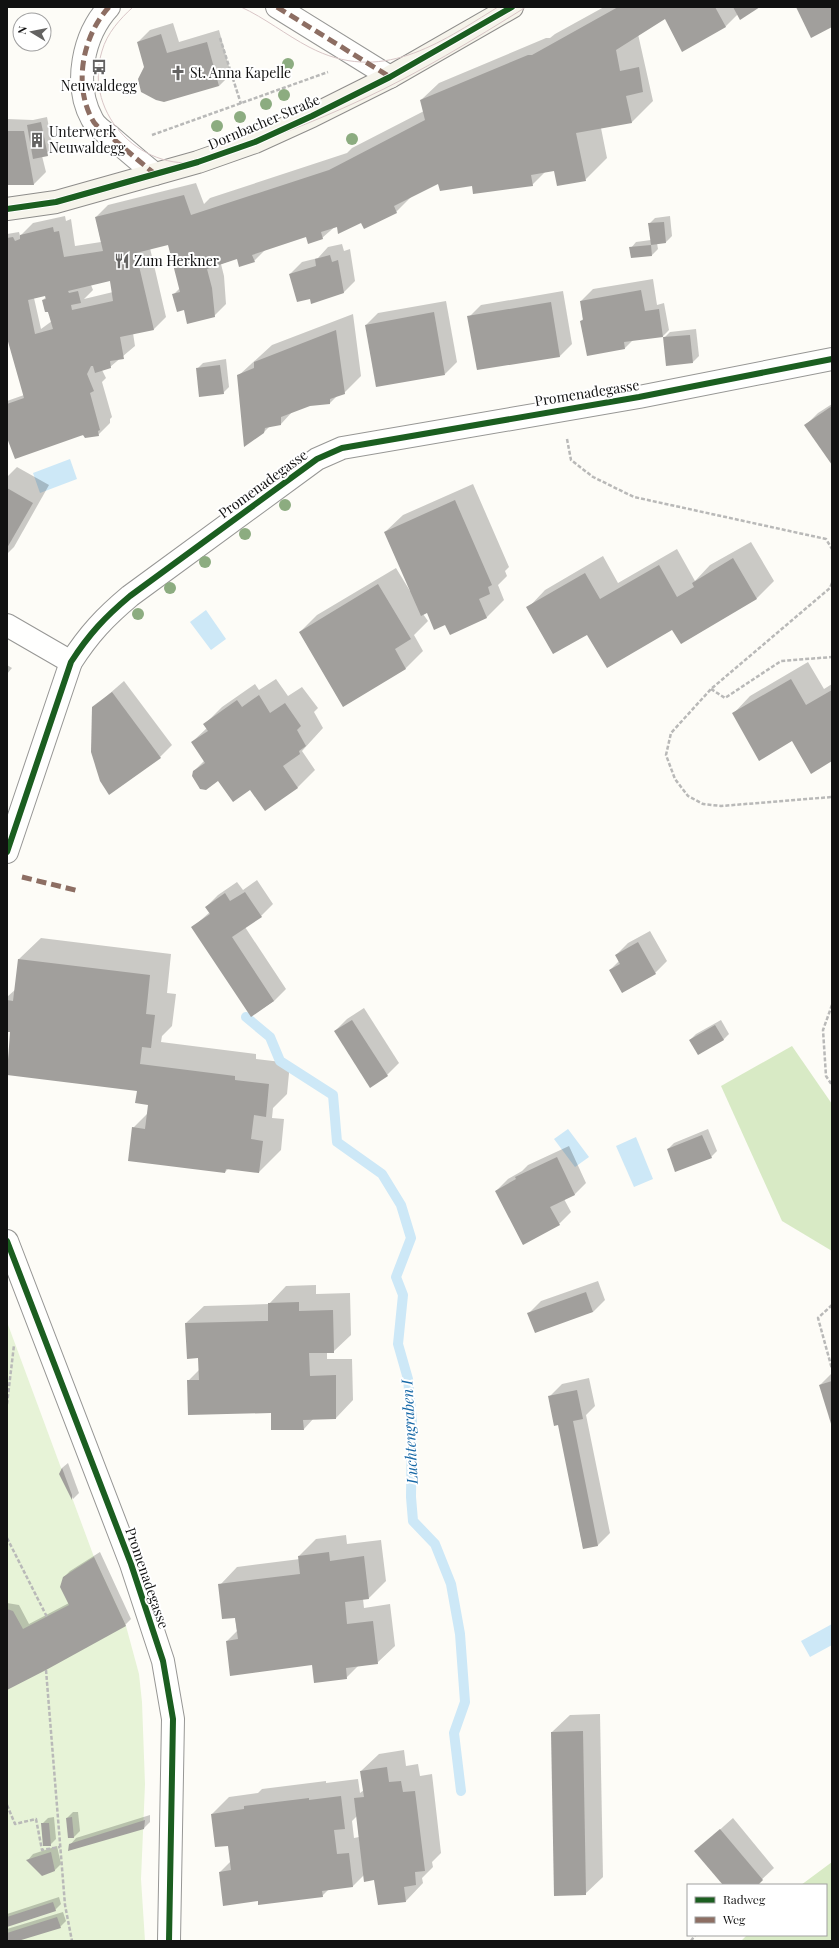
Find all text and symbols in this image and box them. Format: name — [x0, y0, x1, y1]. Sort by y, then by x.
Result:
north arrow — [12, 12, 52, 52]
text: N — [14, 25, 30, 35]
bus stop icon: Neuwaldegg — [90, 58, 108, 76]
place label: St. Anna Kapelle — [190, 63, 291, 82]
church icon: St. Anna Kapelle — [169, 64, 187, 82]
place label: Neuwaldegg — [61, 76, 138, 95]
street label: Dornbacher Straße — [205, 89, 323, 154]
place label: Unterwerk Neuwaldegg — [49, 122, 126, 157]
building icon: Unterwerk Neuwaldegg — [28, 131, 46, 149]
place label: Zum Herkner — [134, 251, 220, 270]
restaurant icon: Zum Herkner — [113, 252, 131, 270]
street label: Promenadegasse — [533, 375, 641, 410]
street label: Promenadegasse — [214, 445, 311, 522]
water label: Luchtengraben I — [396, 1378, 422, 1486]
street label: Promenadegasse — [121, 1525, 174, 1631]
legend — [687, 1884, 827, 1936]
text: Radweg — [723, 1891, 766, 1907]
text: Weg — [722, 1911, 746, 1927]

